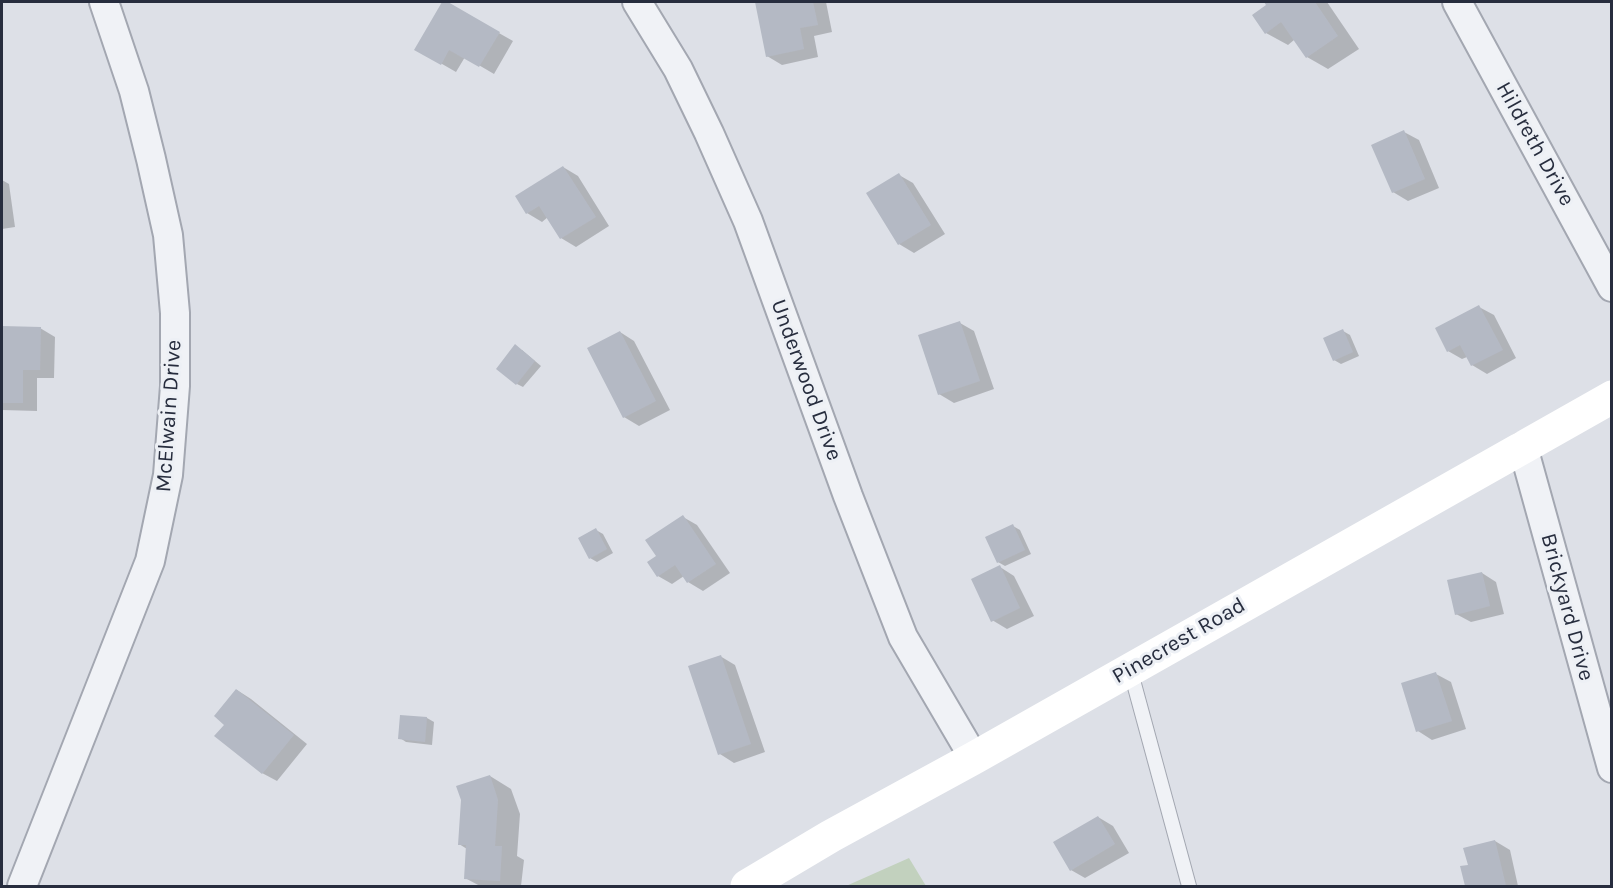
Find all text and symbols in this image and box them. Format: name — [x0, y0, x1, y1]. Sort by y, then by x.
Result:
street label: Hildreth Drive — [1490, 77, 1580, 211]
street label: Underwood Drive — [765, 296, 847, 464]
street label: McElwain Drive — [150, 339, 188, 493]
street label: Brickyard Drive — [1535, 530, 1599, 684]
street label: Pinecrest Road — [1108, 592, 1250, 690]

